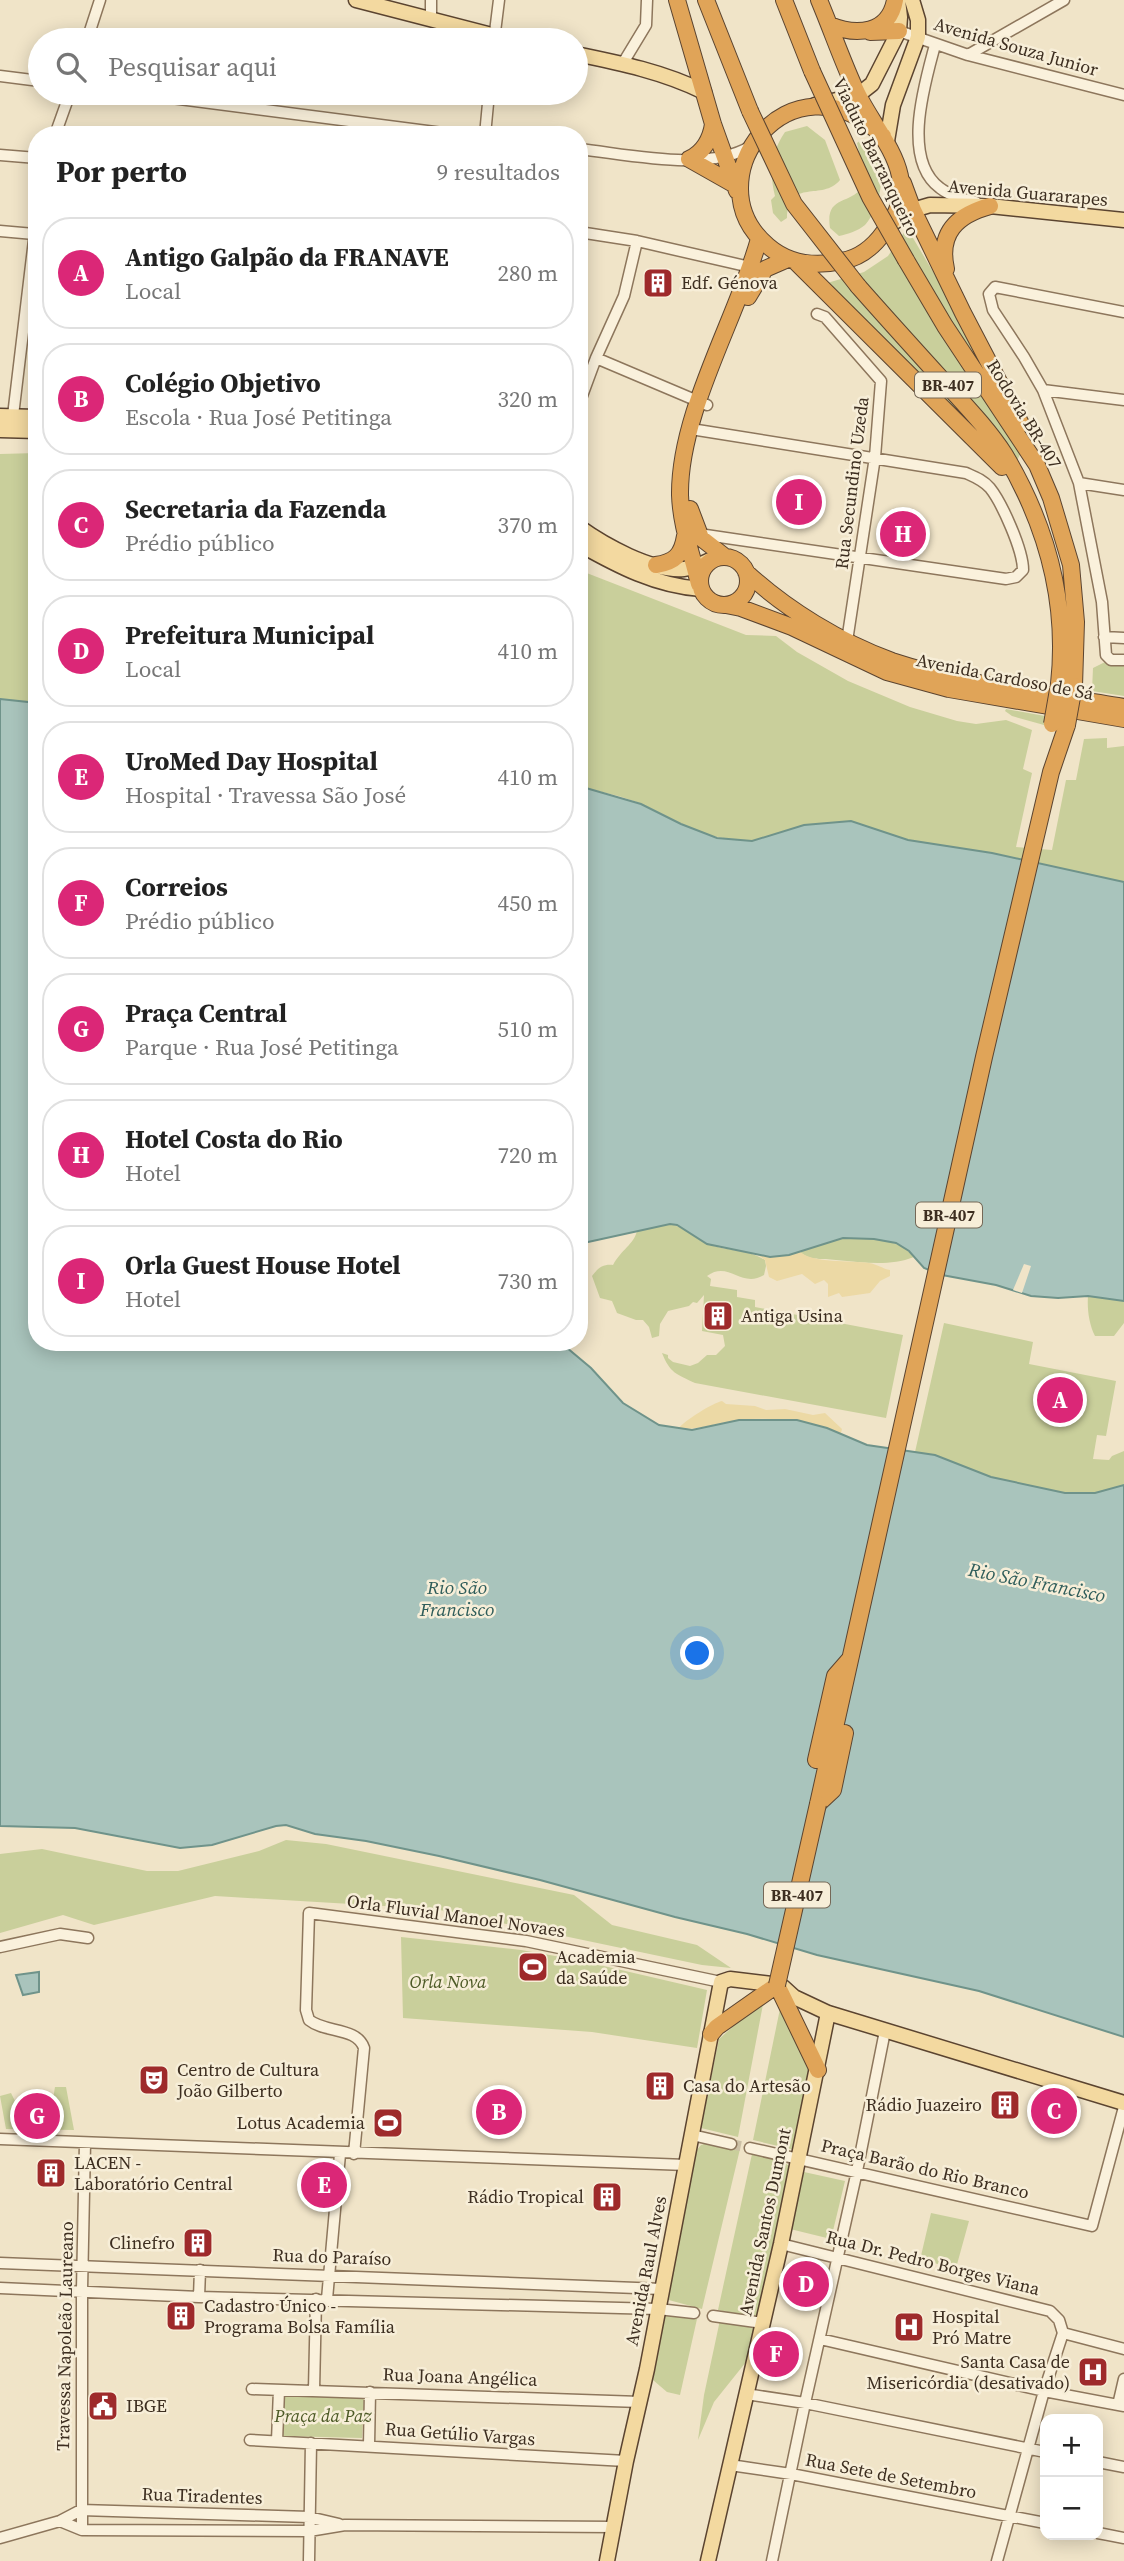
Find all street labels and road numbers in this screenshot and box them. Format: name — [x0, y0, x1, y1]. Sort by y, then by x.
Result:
street label: Avenida Souza Junior — [931, 11, 1102, 82]
street label: Viaduto Barranqueiro — [827, 73, 926, 241]
street label: Avenida Guararapes — [947, 173, 1109, 212]
street label: Rodovia BR-407 — [981, 354, 1068, 473]
road number: BR-407 — [915, 372, 981, 398]
street label: Rua Secundino Uzeda — [829, 394, 875, 571]
street label: Avenida Cardoso de Sá — [914, 647, 1097, 706]
road number: BR-407 — [916, 1203, 982, 1228]
road number: BR-407 — [764, 1882, 830, 1908]
street label: Orla Fluvial Manoel Novaes — [346, 1888, 567, 1943]
street label: Avenida Santos Dumont — [732, 2126, 797, 2318]
street label: Praça Barão do Rio Branco — [819, 2132, 1032, 2205]
street label: Avenida Raul Alves — [619, 2194, 672, 2348]
street label: Travessa Napoleão Laureano — [50, 2221, 79, 2451]
street label: Rua Dr. Pedro Borges Viana — [824, 2224, 1043, 2301]
street label: Rua do Paraíso — [272, 2242, 392, 2271]
street label: Rua Joana Angélica — [382, 2361, 539, 2392]
street label: Rua Getúlio Vargas — [384, 2416, 536, 2451]
street label: Rua Sete de Setembro — [803, 2447, 979, 2504]
street label: Rua Tiradentes — [141, 2481, 263, 2510]

